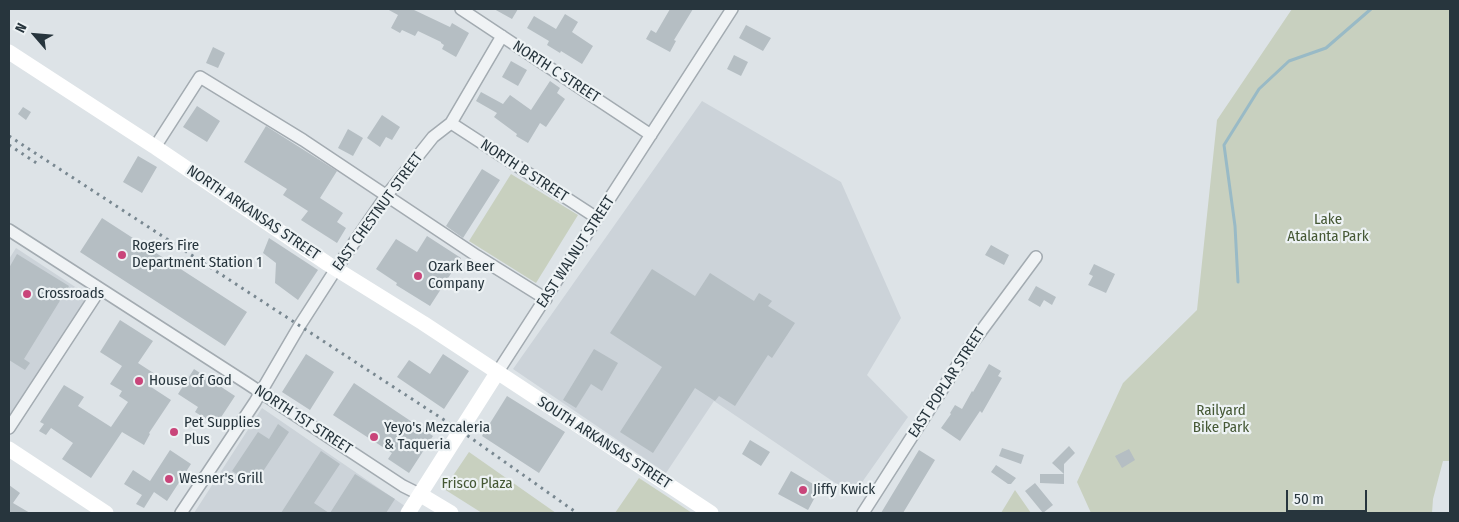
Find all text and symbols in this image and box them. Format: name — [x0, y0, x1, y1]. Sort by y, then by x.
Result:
north arrow — [10, 10, 60, 60]
text: N — [12, 20, 31, 36]
street label: NORTH C STREET — [509, 37, 603, 107]
street label: NORTH B STREET — [477, 136, 571, 206]
street label: EAST CHESTNUT STREET — [329, 149, 427, 275]
street label: NORTH ARKANSAS STREET — [183, 162, 323, 264]
street label: EAST WALNUT STREET — [533, 193, 619, 311]
park label: Lake Atalanta Park — [1287, 211, 1369, 246]
place label: Rogers Fire Department Station 1 — [132, 237, 262, 272]
marker: Rogers Fire Department Station 1 — [116, 249, 128, 261]
place label: Ozark Beer Company — [428, 258, 494, 293]
marker: Ozark Beer Company — [412, 270, 424, 282]
place label: Crossroads — [37, 285, 104, 303]
marker: Crossroads — [21, 288, 33, 300]
street label: EAST POPLAR STREET — [905, 325, 989, 441]
place label: House of God — [149, 372, 232, 390]
marker: House of God — [133, 375, 145, 387]
street label: NORTH 1ST STREET — [251, 382, 355, 458]
street label: SOUTH ARKANSAS STREET — [534, 393, 674, 493]
park label: Railyard Bike Park — [1193, 402, 1249, 437]
place label: Pet Supplies Plus — [184, 414, 260, 449]
place label: Yeyo's Mezcaleria & Taqueria — [384, 419, 490, 454]
marker: Pet Supplies Plus — [168, 426, 180, 438]
marker: Yeyo's Mezcaleria & Taqueria — [368, 431, 380, 443]
place label: Wesner's Grill — [179, 470, 263, 488]
marker: Wesner's Grill — [163, 473, 175, 485]
park label: Frisco Plaza — [441, 475, 513, 493]
scale bar — [1289, 480, 1370, 512]
place label: Jiffy Kwick — [813, 481, 875, 499]
marker: Jiffy Kwick — [797, 484, 809, 496]
text: 50 m — [1294, 490, 1324, 508]

